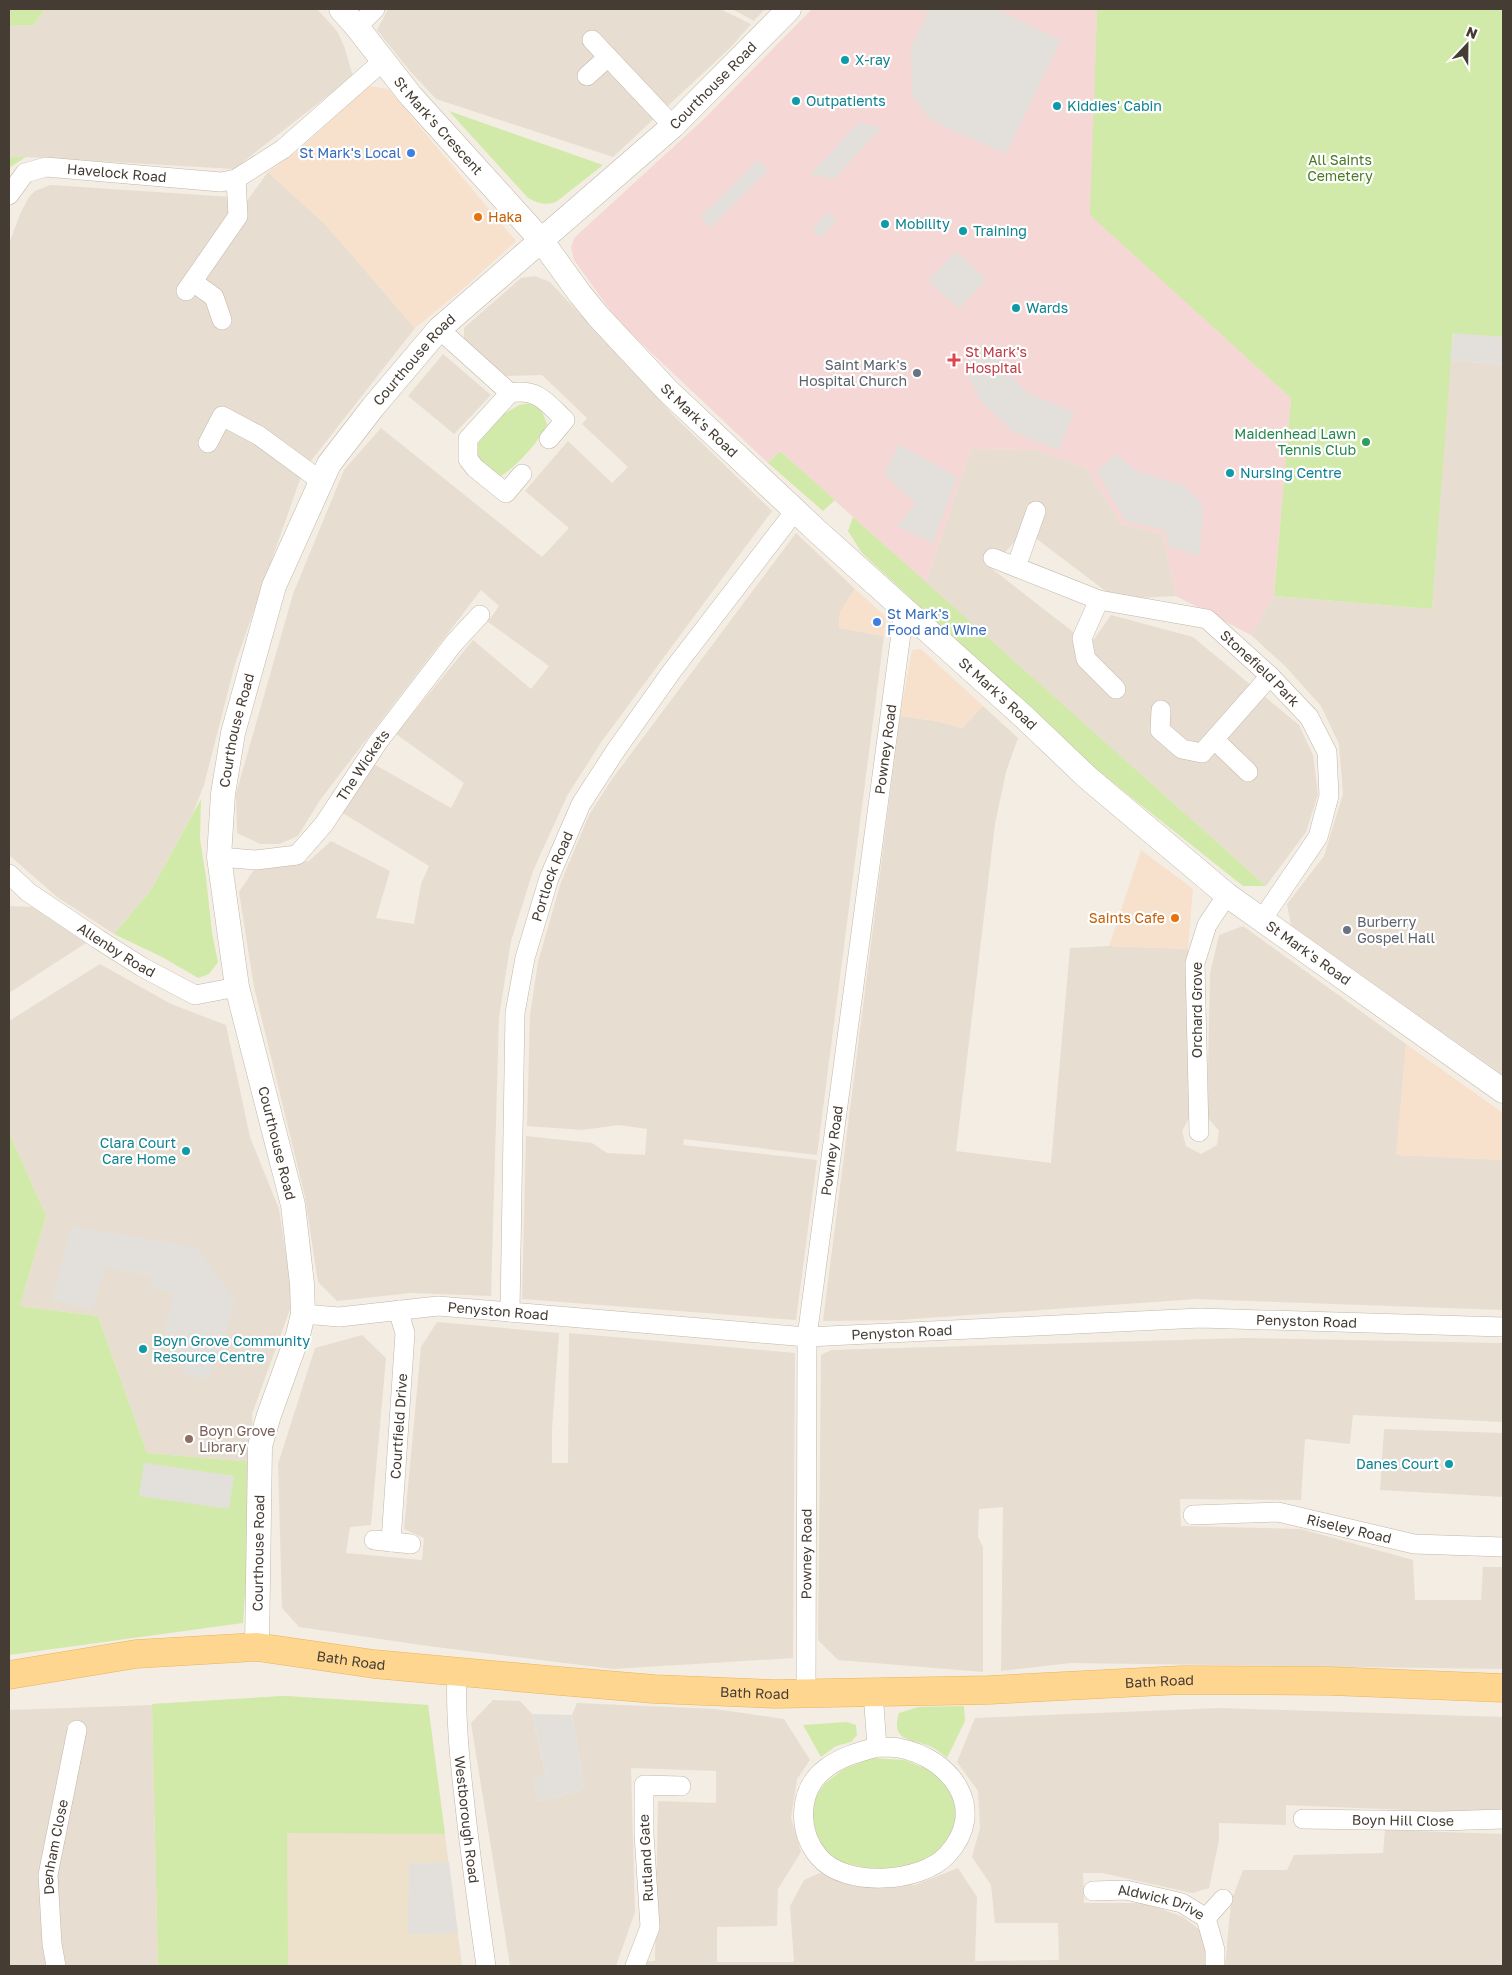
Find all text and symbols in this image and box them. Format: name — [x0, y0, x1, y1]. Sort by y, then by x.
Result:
north arrow — [1442, 20, 1492, 70]
text: N — [1464, 23, 1480, 42]
street label: Courthouse Road — [666, 38, 760, 133]
place label: X-ray — [855, 51, 891, 68]
marker: X-ray — [839, 54, 851, 66]
street label: St Mark's Crescent — [391, 73, 487, 178]
place label: Outpatients — [806, 92, 886, 109]
marker: Outpatients — [790, 95, 802, 107]
place label: Kiddies' Cabin — [1067, 97, 1162, 114]
marker: Kiddies' Cabin — [1051, 100, 1063, 112]
place label: St Mark's Local — [299, 144, 401, 161]
marker: St Mark's Local — [405, 147, 417, 159]
park label: All Saints Cemetery — [1307, 151, 1373, 184]
street label: Havelock Road — [66, 160, 167, 185]
place label: Haka — [488, 208, 522, 225]
marker: Haka — [472, 211, 484, 223]
place label: Mobility — [895, 215, 950, 232]
marker: Mobility — [879, 218, 891, 230]
place label: Training — [973, 222, 1027, 239]
marker: Training — [957, 225, 969, 237]
place label: Wards — [1026, 299, 1068, 316]
marker: Wards — [1010, 302, 1022, 314]
street label: Courthouse Road — [369, 310, 459, 409]
place label: St Mark's Hospital — [965, 343, 1027, 376]
marker: St Mark's Hospital — [947, 353, 961, 367]
place label: Saint Mark's Hospital Church — [799, 356, 907, 389]
marker: Saint Mark's Hospital Church — [911, 367, 923, 379]
street label: St Mark's Road — [657, 380, 742, 460]
place label: Maidenhead Lawn Tennis Club — [1234, 425, 1356, 458]
marker: Maidenhead Lawn Tennis Club — [1360, 436, 1372, 448]
place label: Nursing Centre — [1240, 464, 1342, 481]
marker: Nursing Centre — [1224, 467, 1236, 479]
place label: St Mark's Food and Wine — [887, 605, 987, 638]
marker: St Mark's Food and Wine — [871, 616, 883, 628]
street label: Stonefield Park — [1217, 626, 1303, 710]
street label: St Mark's Road — [955, 653, 1041, 733]
street label: Courthouse Road — [215, 671, 257, 789]
street label: Powney Road — [871, 703, 899, 795]
street label: The Wickets — [333, 726, 393, 804]
street label: Portlock Road — [527, 829, 576, 923]
place label: Saints Cafe — [1089, 909, 1165, 926]
marker: Saints Cafe — [1169, 912, 1181, 924]
place label: Burberry Gospel Hall — [1357, 913, 1435, 946]
street label: St Mark's Road — [1263, 917, 1354, 988]
street label: Allenby Road — [75, 919, 158, 980]
marker: Burberry Gospel Hall — [1341, 924, 1353, 936]
street label: Orchard Grove — [1188, 962, 1205, 1058]
street label: Courthouse Road — [255, 1084, 300, 1201]
street label: Powney Road — [817, 1104, 846, 1197]
place label: Clara Court Care Home — [100, 1134, 176, 1167]
marker: Clara Court Care Home — [180, 1145, 192, 1157]
street label: Penyston Road — [447, 1298, 549, 1323]
street label: Penyston Road — [1256, 1311, 1357, 1331]
street label: Penyston Road — [851, 1321, 953, 1343]
place label: Boyn Grove Community Resource Centre — [153, 1332, 310, 1365]
marker: Boyn Grove Community Resource Centre — [137, 1343, 149, 1355]
street label: Courtfield Drive — [386, 1373, 410, 1480]
place label: Boyn Grove Library — [199, 1422, 275, 1455]
marker: Boyn Grove Library — [183, 1433, 195, 1445]
place label: Danes Court — [1356, 1455, 1439, 1472]
marker: Danes Court — [1443, 1458, 1455, 1470]
street label: Courthouse Road — [249, 1495, 267, 1611]
street label: Powney Road — [797, 1509, 815, 1599]
street label: Riseley Road — [1305, 1510, 1393, 1546]
street label: Bath Road — [316, 1647, 386, 1673]
street label: Bath Road — [1124, 1671, 1194, 1691]
street label: Bath Road — [720, 1683, 789, 1702]
street label: Westborough Road — [452, 1755, 483, 1884]
street label: Denham Close — [39, 1798, 71, 1895]
street label: Boyn Hill Close — [1352, 1811, 1454, 1829]
street label: Rutland Gate — [635, 1814, 656, 1902]
street label: Aldwick Drive — [1117, 1881, 1208, 1923]

